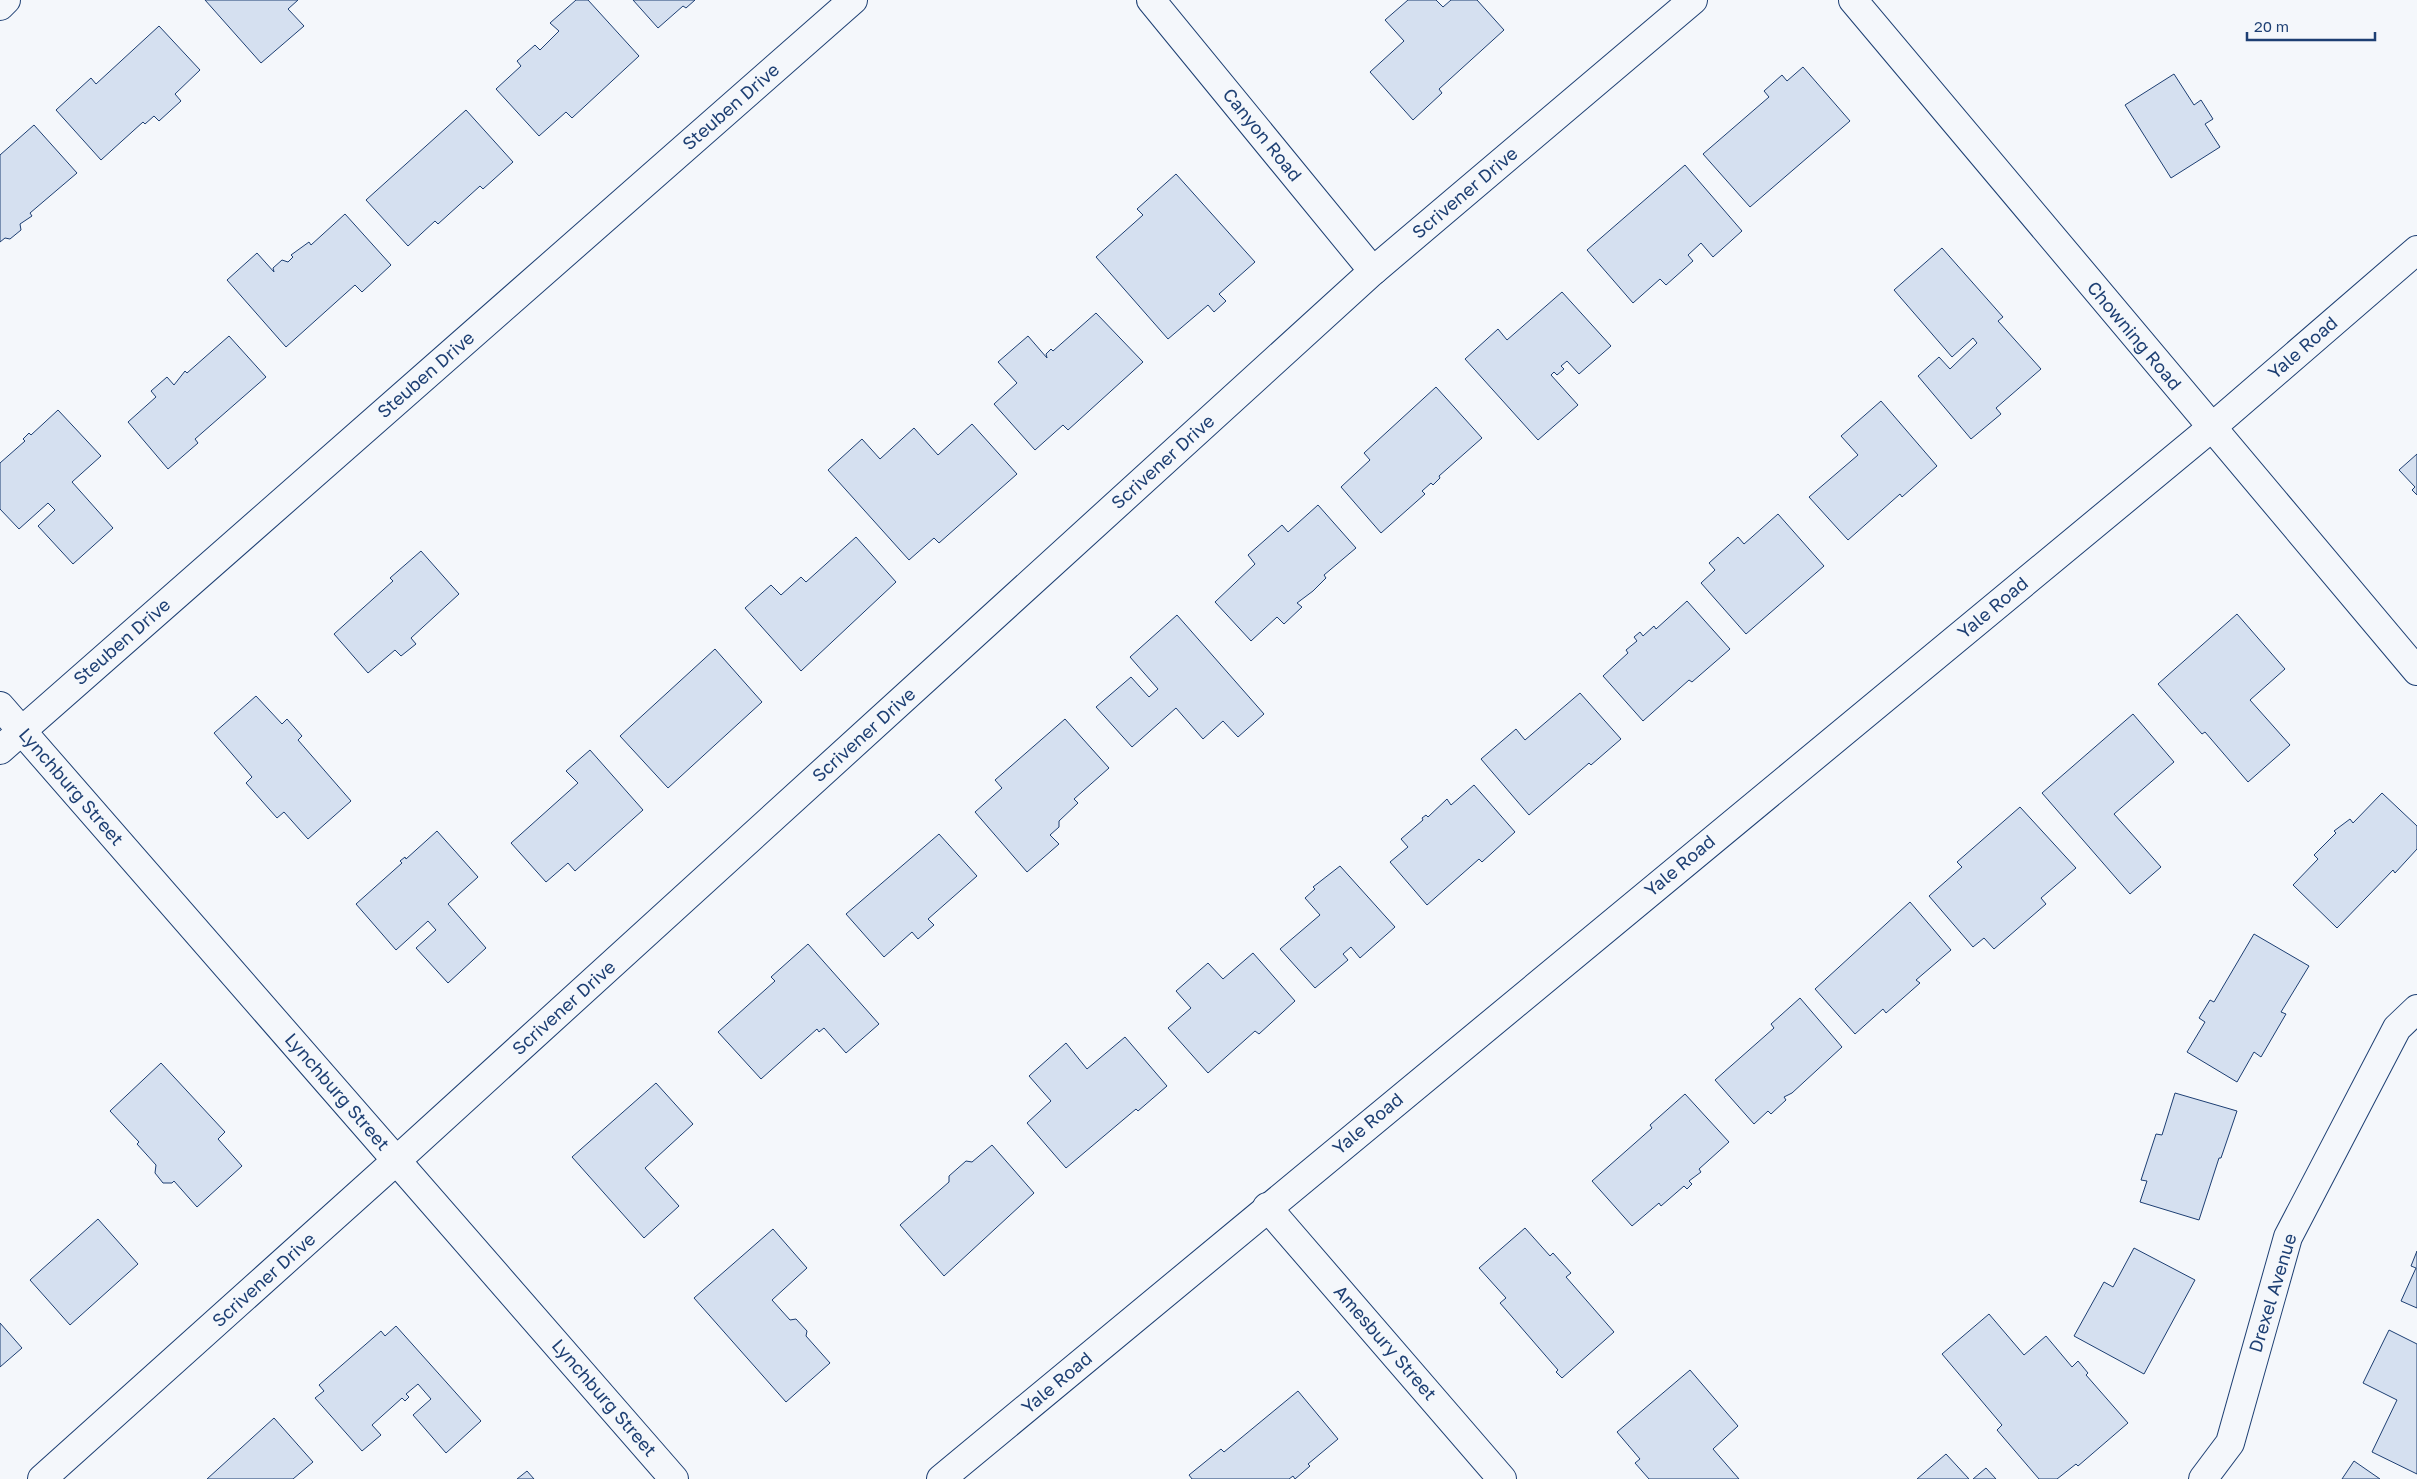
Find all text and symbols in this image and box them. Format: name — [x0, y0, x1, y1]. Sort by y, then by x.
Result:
scale bar — [2247, 10, 2374, 42]
text: 20 m — [2254, 17, 2289, 35]
street label: Steuben Drive — [677, 58, 783, 154]
street label: Canyon Road — [1219, 83, 1307, 185]
street label: Scrivener Drive — [1407, 142, 1522, 243]
street label: Chowning Road — [2083, 277, 2187, 394]
street label: Yale Road — [2263, 311, 2342, 383]
street label: Steuben Drive — [372, 326, 478, 422]
street label: Scrivener Drive — [1106, 409, 1218, 513]
street label: Yale Road — [1953, 572, 2032, 643]
street label: Steuben Drive — [68, 593, 174, 689]
street label: Scrivener Drive — [807, 682, 919, 786]
street label: Lynchburg Street — [15, 723, 129, 850]
street label: Yale Road — [1640, 830, 1719, 901]
street label: Scrivener Drive — [507, 955, 619, 1059]
street label: Lynchburg Street — [281, 1028, 395, 1155]
street label: Yale Road — [1328, 1088, 1407, 1159]
street label: Scrivener Drive — [207, 1227, 319, 1331]
street label: Drexel Avenue — [2243, 1231, 2301, 1355]
street label: Amesbury Street — [1330, 1280, 1442, 1404]
street label: Lynchburg Street — [548, 1334, 662, 1461]
street label: Yale Road — [1017, 1347, 1096, 1418]

